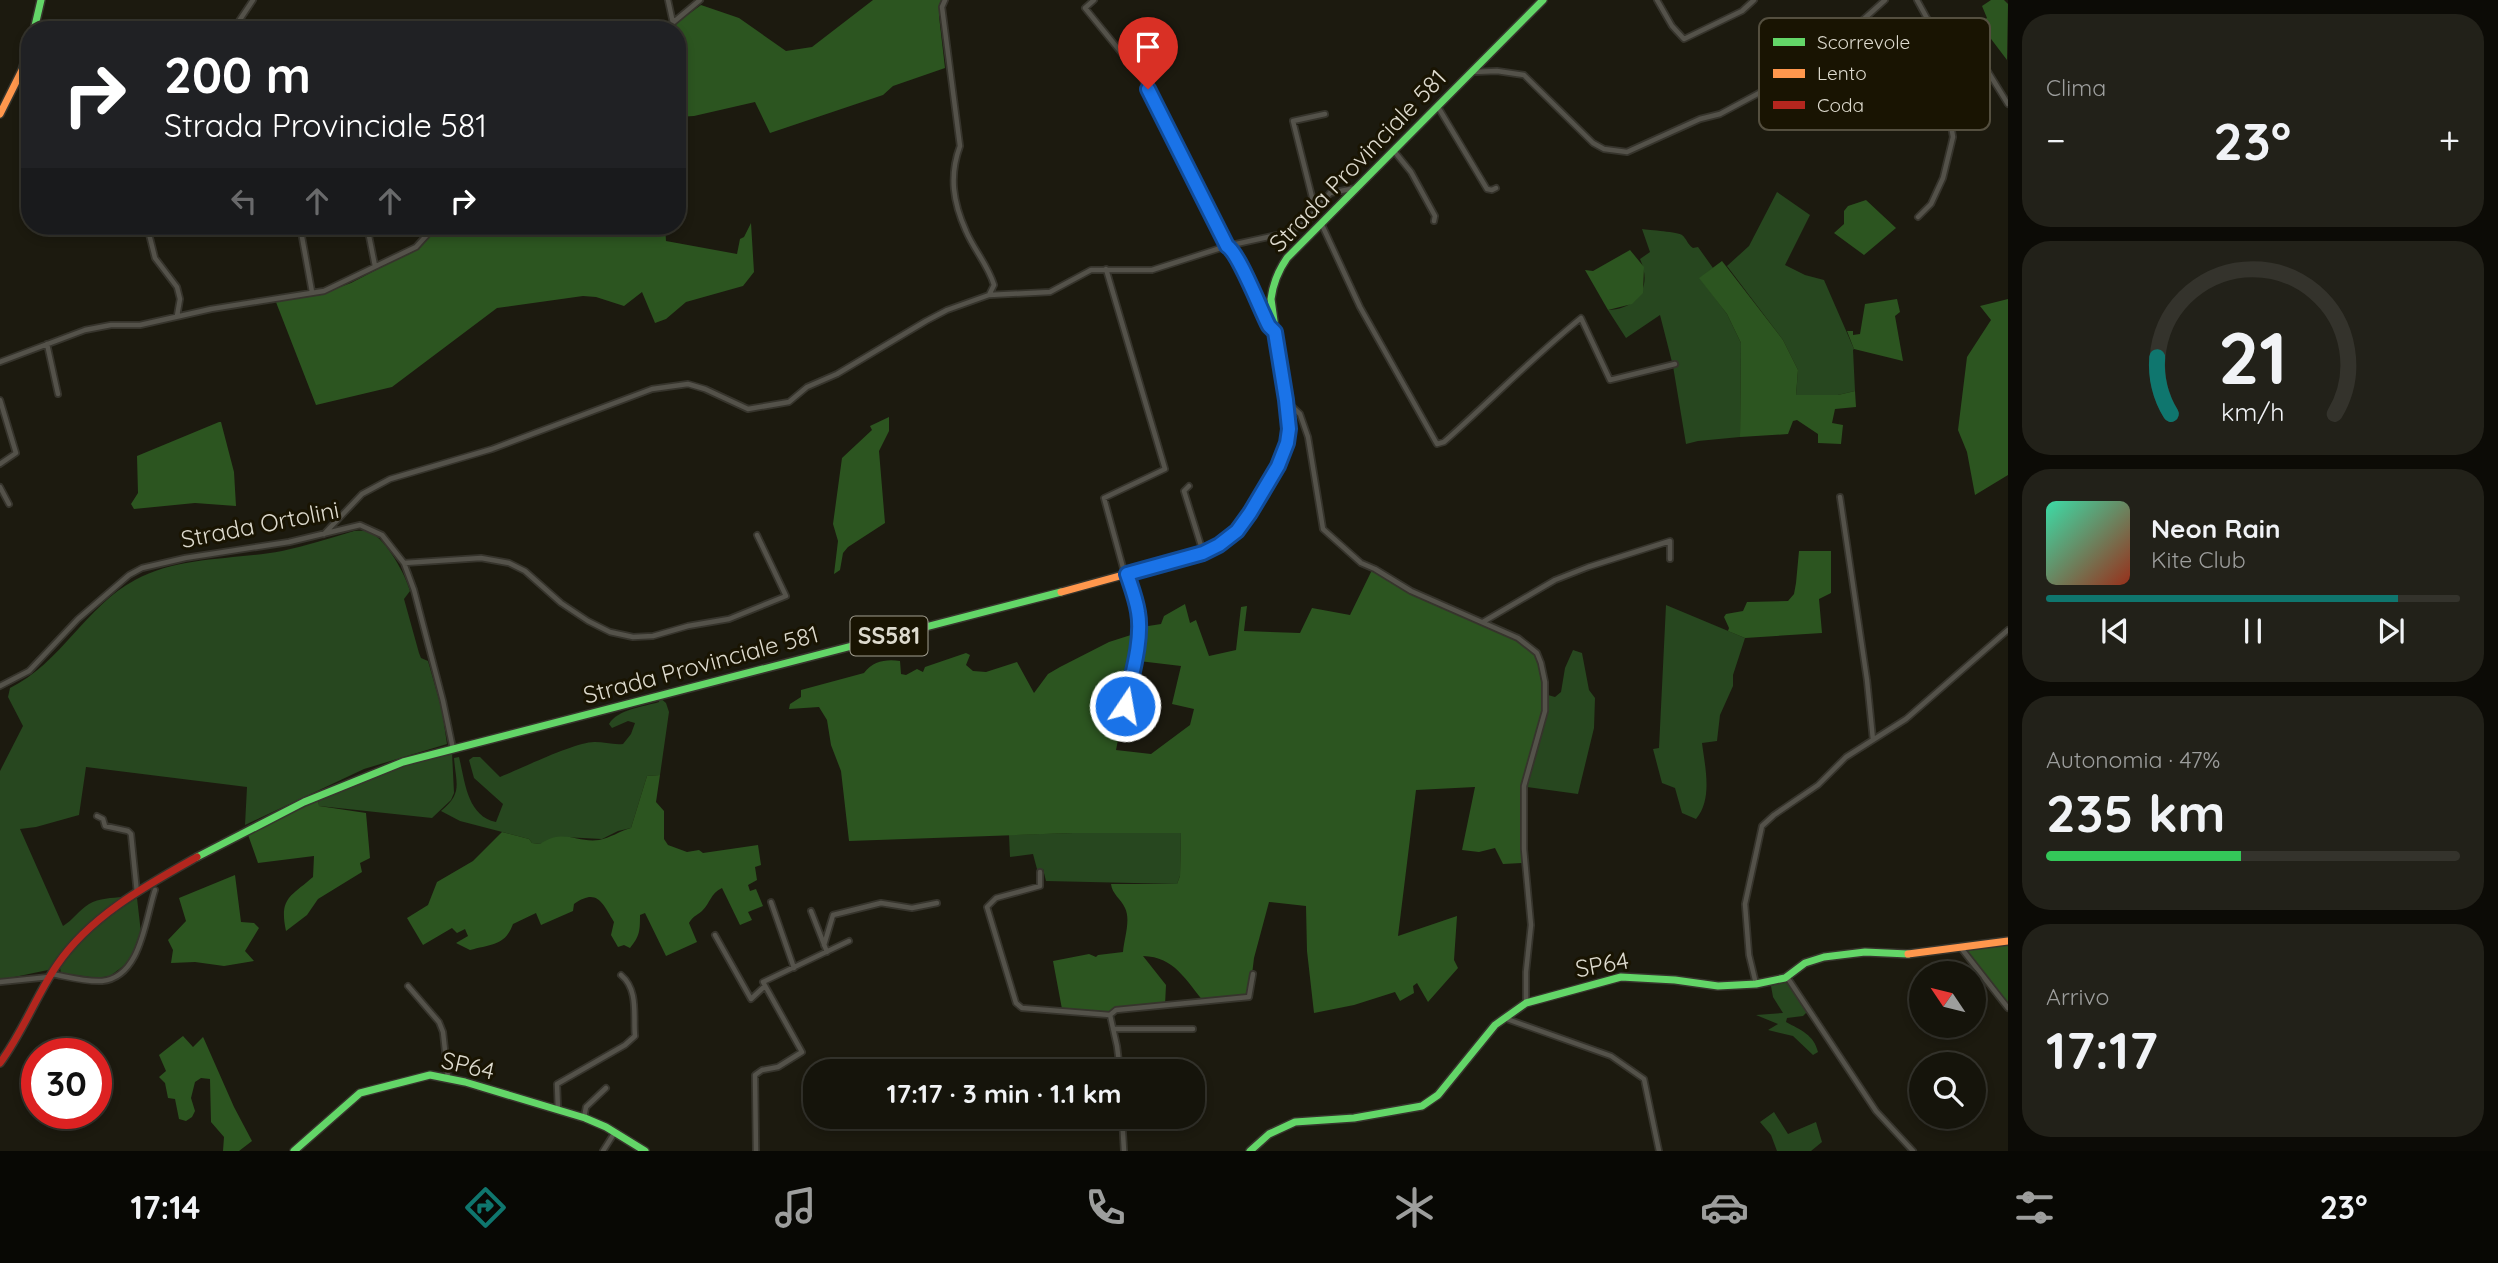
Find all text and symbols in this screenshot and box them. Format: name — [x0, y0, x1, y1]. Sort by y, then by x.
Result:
pin — [1118, 17, 1178, 89]
legend — [1759, 18, 1990, 130]
icon: arrive — [1129, 28, 1167, 66]
text: Scorrevole — [1817, 30, 1910, 54]
text: 200 m — [164, 44, 311, 105]
icon: right — [49, 49, 140, 140]
text: Lento — [1817, 61, 1867, 85]
street label: Strada Provinciale 581 — [1262, 63, 1452, 258]
text: Clima — [2046, 73, 2106, 102]
text: Coda — [1817, 93, 1864, 117]
text: Strada Provinciale 581 — [164, 105, 487, 145]
text: 23° — [2213, 108, 2291, 173]
text: − — [2046, 116, 2066, 164]
text: + — [2439, 116, 2460, 164]
icon: left — [225, 182, 263, 220]
icon: ahead — [298, 182, 336, 220]
icon: ahead — [371, 182, 409, 220]
icon: right — [444, 182, 482, 220]
text: 21 — [2218, 312, 2288, 403]
text: km/h — [2221, 396, 2285, 427]
street label: Strada Ortolini — [178, 494, 341, 554]
text: Neon Rain — [2151, 512, 2280, 545]
text: Kite Club — [2151, 545, 2246, 574]
icon: previous — [2096, 612, 2134, 650]
icon: pause — [2234, 612, 2272, 650]
icon: next — [2372, 612, 2410, 650]
road number: SS581 — [850, 616, 928, 656]
street label: Strada Provinciale 581 — [580, 618, 822, 710]
position arrow — [1088, 669, 1162, 743]
text: Autonomia · 47% — [2046, 745, 2220, 774]
text: 235 km — [2046, 780, 2226, 845]
street label: SP64 — [1573, 945, 1631, 983]
north arrow — [1909, 961, 1986, 1038]
map controls — [1909, 961, 1986, 1129]
text: Arrivo — [2046, 982, 2109, 1011]
text: 17:17 — [2046, 1017, 2158, 1082]
speed limit sign: 30 — [21, 1038, 112, 1129]
street label: SP64 — [439, 1044, 498, 1086]
button: search — [1909, 1052, 1986, 1129]
text: 17:17 · 3 min · 1.1 km — [887, 1077, 1121, 1110]
icon: directions — [461, 1183, 510, 1232]
icon: music — [771, 1183, 820, 1232]
icon: phone — [1081, 1183, 1130, 1232]
icon: climate — [1390, 1183, 1439, 1232]
icon: car — [1700, 1183, 1749, 1232]
icon: filters — [2010, 1183, 2059, 1232]
text: 17:14 — [130, 1187, 200, 1227]
text: 23° — [2320, 1187, 2368, 1227]

